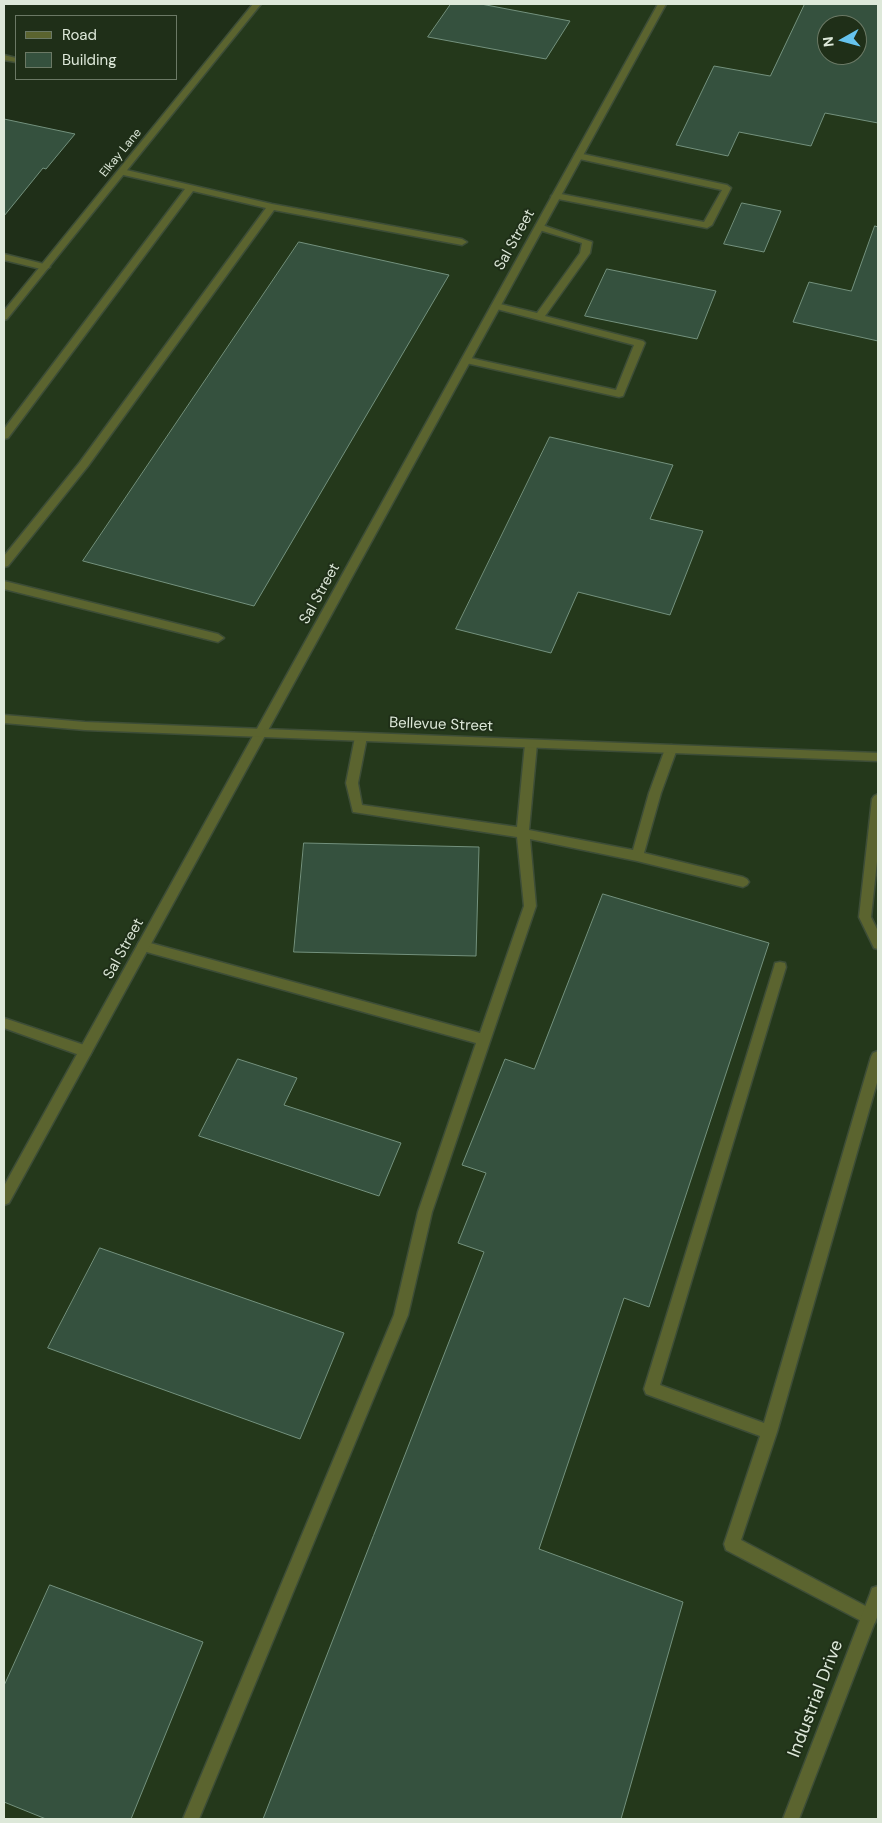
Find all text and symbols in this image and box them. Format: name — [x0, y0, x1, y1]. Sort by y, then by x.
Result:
legend — [15, 15, 178, 80]
north arrow — [817, 15, 867, 65]
text: Road — [62, 25, 97, 45]
text: N — [819, 36, 838, 48]
text: Building — [62, 50, 117, 70]
street label: Elkay Lane — [97, 126, 145, 180]
street label: Sal Street — [491, 206, 539, 274]
street label: Sal Street — [296, 560, 344, 628]
street label: Bellevue Street — [389, 714, 493, 736]
street label: Sal Street — [100, 915, 148, 983]
street label: Industrial Drive — [784, 1637, 848, 1761]

